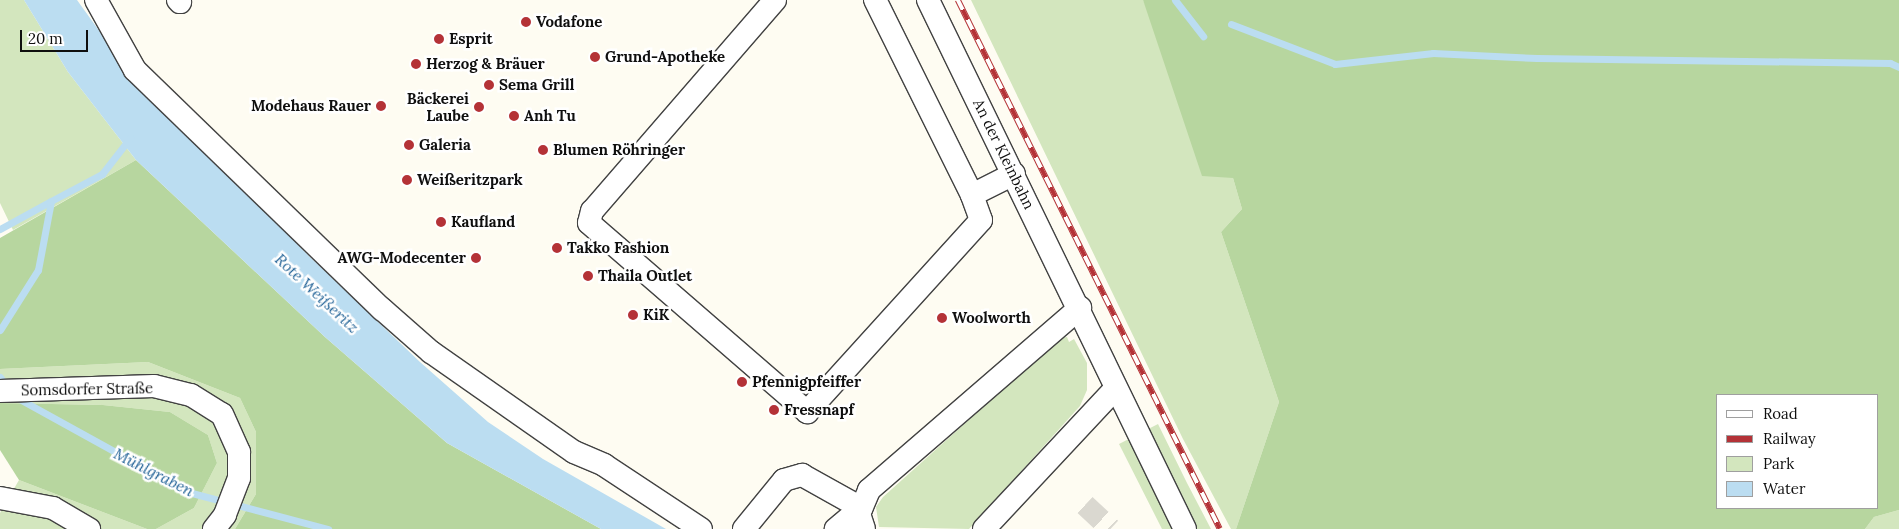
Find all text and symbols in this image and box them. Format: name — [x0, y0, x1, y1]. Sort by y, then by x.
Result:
place label: Vodafone — [536, 13, 602, 31]
marker: Vodafone — [520, 16, 532, 28]
scale bar — [22, 20, 90, 52]
text: 20 m — [28, 29, 63, 48]
place label: Esprit — [449, 30, 493, 48]
marker: Esprit — [433, 33, 445, 45]
place label: Grund-Apotheke — [605, 48, 725, 66]
marker: Grund-Apotheke — [589, 51, 601, 63]
place label: Herzog & Bräuer — [426, 55, 545, 73]
marker: Herzog & Bräuer — [410, 58, 422, 70]
place label: Sema Grill — [499, 76, 574, 94]
marker: Sema Grill — [483, 79, 495, 91]
place label: Bäckerei Laube — [407, 89, 469, 124]
street label: An der Kleinbahn — [970, 96, 1038, 212]
place label: Modehaus Rauer — [251, 97, 371, 115]
marker: Modehaus Rauer — [375, 100, 387, 112]
marker: Bäckerei Laube — [473, 101, 485, 113]
place label: Anh Tu — [524, 107, 576, 125]
marker: Anh Tu — [508, 110, 520, 122]
place label: Galeria — [419, 136, 471, 154]
marker: Galeria — [403, 139, 415, 151]
place label: Blumen Röhringer — [553, 141, 685, 159]
marker: Blumen Röhringer — [537, 144, 549, 156]
place label: Weißeritzpark — [417, 171, 523, 189]
marker: Weißeritzpark — [401, 174, 413, 186]
place label: Kaufland — [451, 213, 515, 231]
marker: Kaufland — [435, 216, 447, 228]
place label: Takko Fashion — [567, 239, 669, 257]
marker: Takko Fashion — [551, 242, 563, 254]
water label: Rote Weißeritz — [271, 249, 363, 337]
place label: AWG-Modecenter — [338, 249, 466, 267]
marker: AWG-Modecenter — [470, 252, 482, 264]
place label: Thaila Outlet — [598, 267, 692, 285]
marker: Thaila Outlet — [582, 270, 594, 282]
place label: KiK — [643, 306, 669, 324]
marker: KiK — [627, 309, 639, 321]
place label: Woolworth — [952, 309, 1031, 327]
marker: Woolworth — [936, 312, 948, 324]
place label: Pfennigpfeiffer — [752, 373, 861, 391]
marker: Pfennigpfeiffer — [736, 376, 748, 388]
street label: Somsdorfer Straße — [21, 379, 153, 399]
legend — [1716, 394, 1879, 509]
place label: Fressnapf — [784, 401, 854, 419]
marker: Fressnapf — [768, 404, 780, 416]
text: Road — [1763, 404, 1798, 423]
text: Railway — [1763, 429, 1816, 448]
water label: Mühlgraben — [111, 444, 197, 500]
text: Park — [1763, 454, 1794, 473]
text: Water — [1763, 479, 1805, 498]

